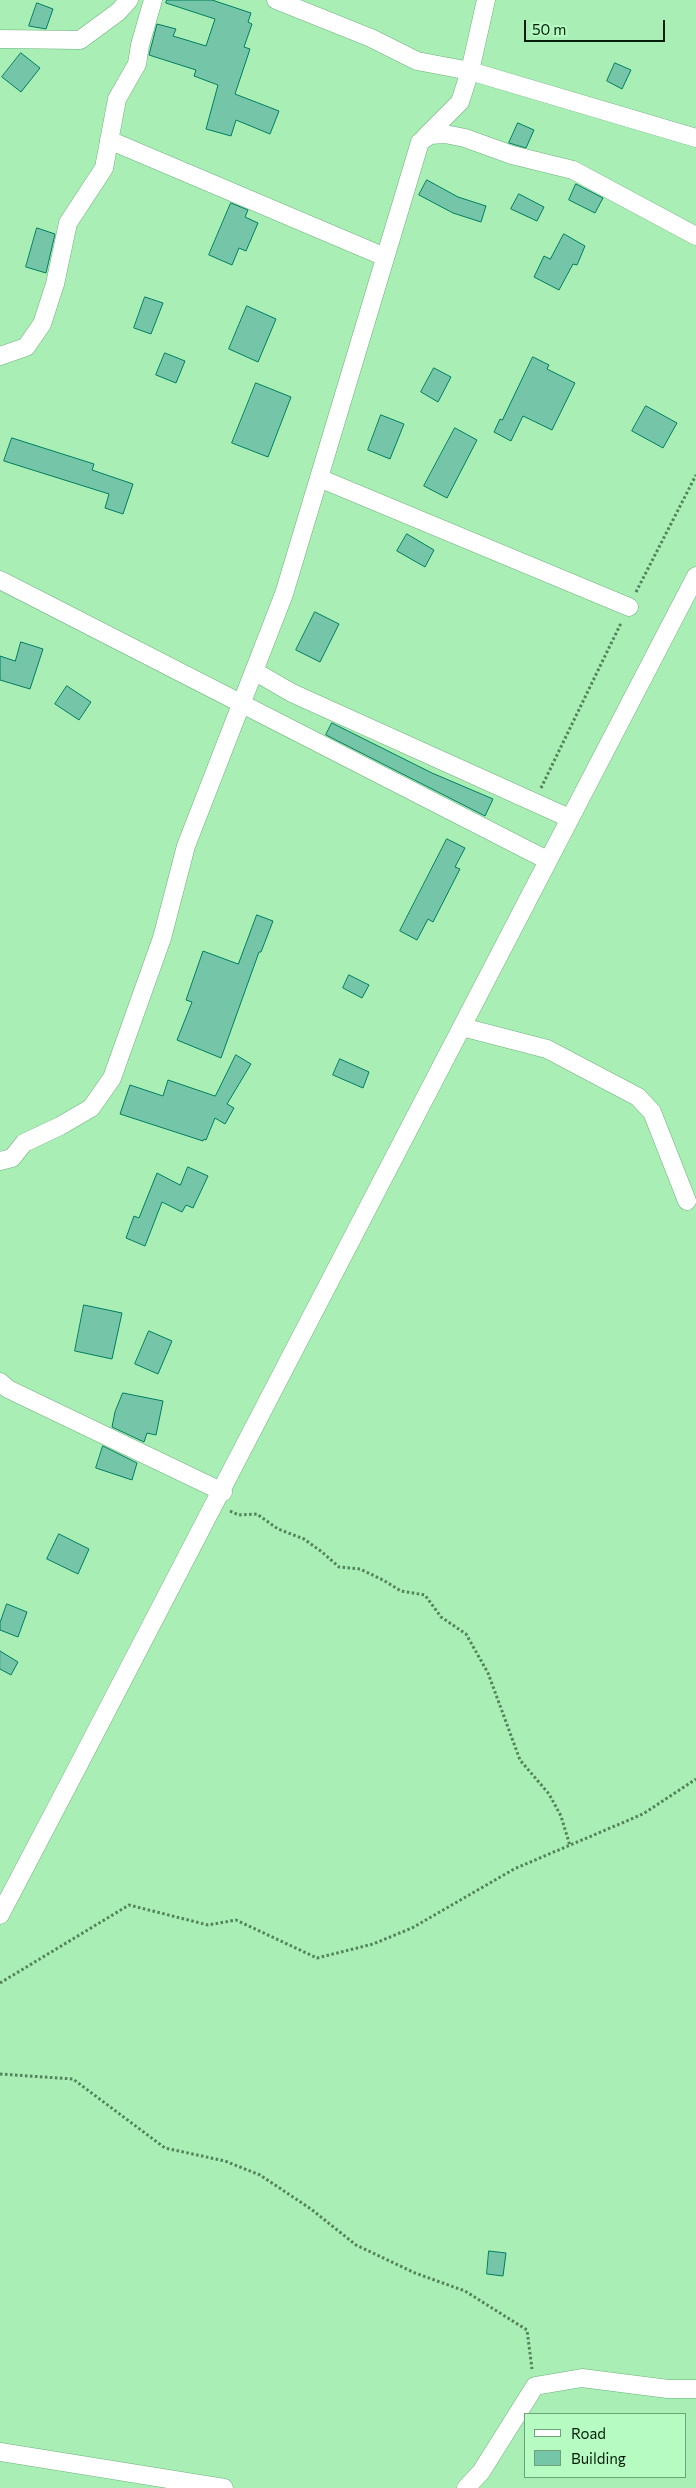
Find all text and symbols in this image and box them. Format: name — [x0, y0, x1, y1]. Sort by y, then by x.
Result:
scale bar — [526, 10, 667, 42]
text: 50 m — [532, 20, 566, 38]
legend — [524, 2413, 686, 2478]
text: Road — [571, 2424, 606, 2442]
text: Building — [571, 2449, 626, 2467]

